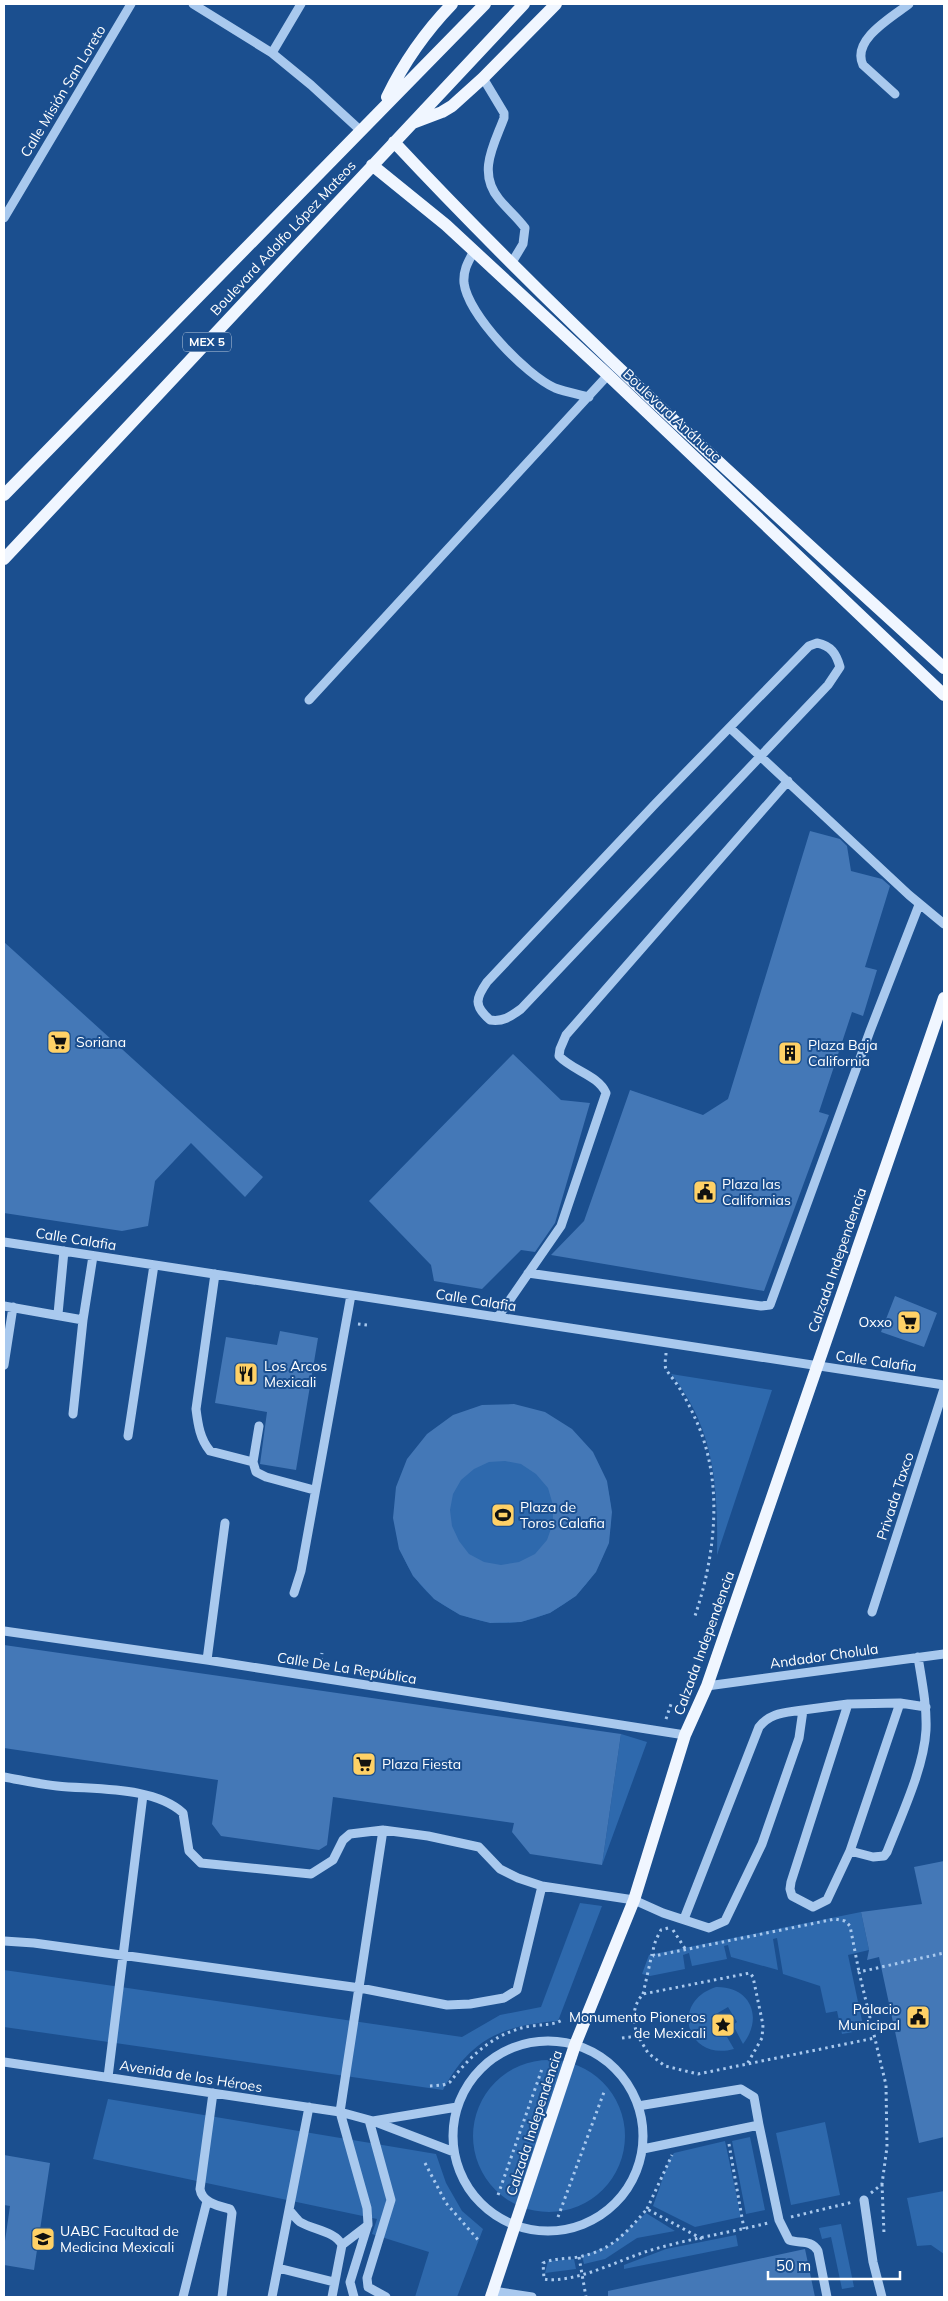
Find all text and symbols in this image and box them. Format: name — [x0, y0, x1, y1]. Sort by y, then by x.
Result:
street label: Calle Misión San Loreto — [16, 22, 110, 160]
street label: Boulevard Adolfo López Mateos — [206, 157, 360, 319]
road number: MEX 5 — [183, 332, 231, 352]
street label: Boulevard Anáhuac — [619, 365, 725, 465]
supermarket icon: Soriana — [46, 1029, 72, 1055]
place label: Soriana — [76, 1033, 126, 1051]
place label: Plaza Baja California — [808, 1036, 878, 1070]
building icon: Plaza Baja California — [777, 1040, 803, 1066]
place label: Plaza las Californias — [722, 1175, 791, 1209]
public building icon: Plaza las Californias — [692, 1179, 718, 1205]
street label: Calzada Independencia — [804, 1185, 870, 1335]
street label: Calle Calafia — [34, 1224, 118, 1254]
street label: Calle Calafia — [434, 1285, 518, 1315]
supermarket icon: Oxxo — [896, 1309, 922, 1335]
place label: Oxxo — [858, 1313, 892, 1331]
street label: Calle Calafia — [834, 1346, 918, 1376]
place label: Los Arcos Mexicali — [264, 1357, 327, 1391]
restaurant icon: Los Arcos Mexicali — [233, 1361, 259, 1387]
street label: Privada Taxco — [872, 1450, 918, 1542]
place label: Plaza de Toros Calafia — [520, 1498, 605, 1532]
sports icon: Plaza de Toros Calafia — [490, 1502, 516, 1528]
street label: Calzada Independencia — [670, 1568, 738, 1718]
street label: Andador Cholula — [769, 1639, 879, 1673]
street label: Calle De La República — [276, 1648, 418, 1688]
supermarket icon: Plaza Fiesta — [351, 1751, 377, 1777]
place label: Plaza Fiesta — [382, 1755, 461, 1773]
place label: Palacio Municipal — [838, 2000, 900, 2034]
public building icon: Palacio Municipal — [905, 2004, 931, 2030]
place label: Monumento Pioneros de Mexicali — [569, 2008, 706, 2042]
place icon: Monumento Pioneros de Mexicali — [710, 2012, 736, 2038]
street label: Calzada Independencia — [502, 2048, 566, 2198]
street label: Avenida de los Héroes — [118, 2056, 264, 2096]
place label: UABC Facultad de Medicina Mexicali — [60, 2222, 179, 2256]
school or university icon: UABC Facultad de Medicina Mexicali — [30, 2226, 56, 2252]
scale bar — [768, 2248, 900, 2280]
text: 50 m — [776, 2256, 811, 2275]

